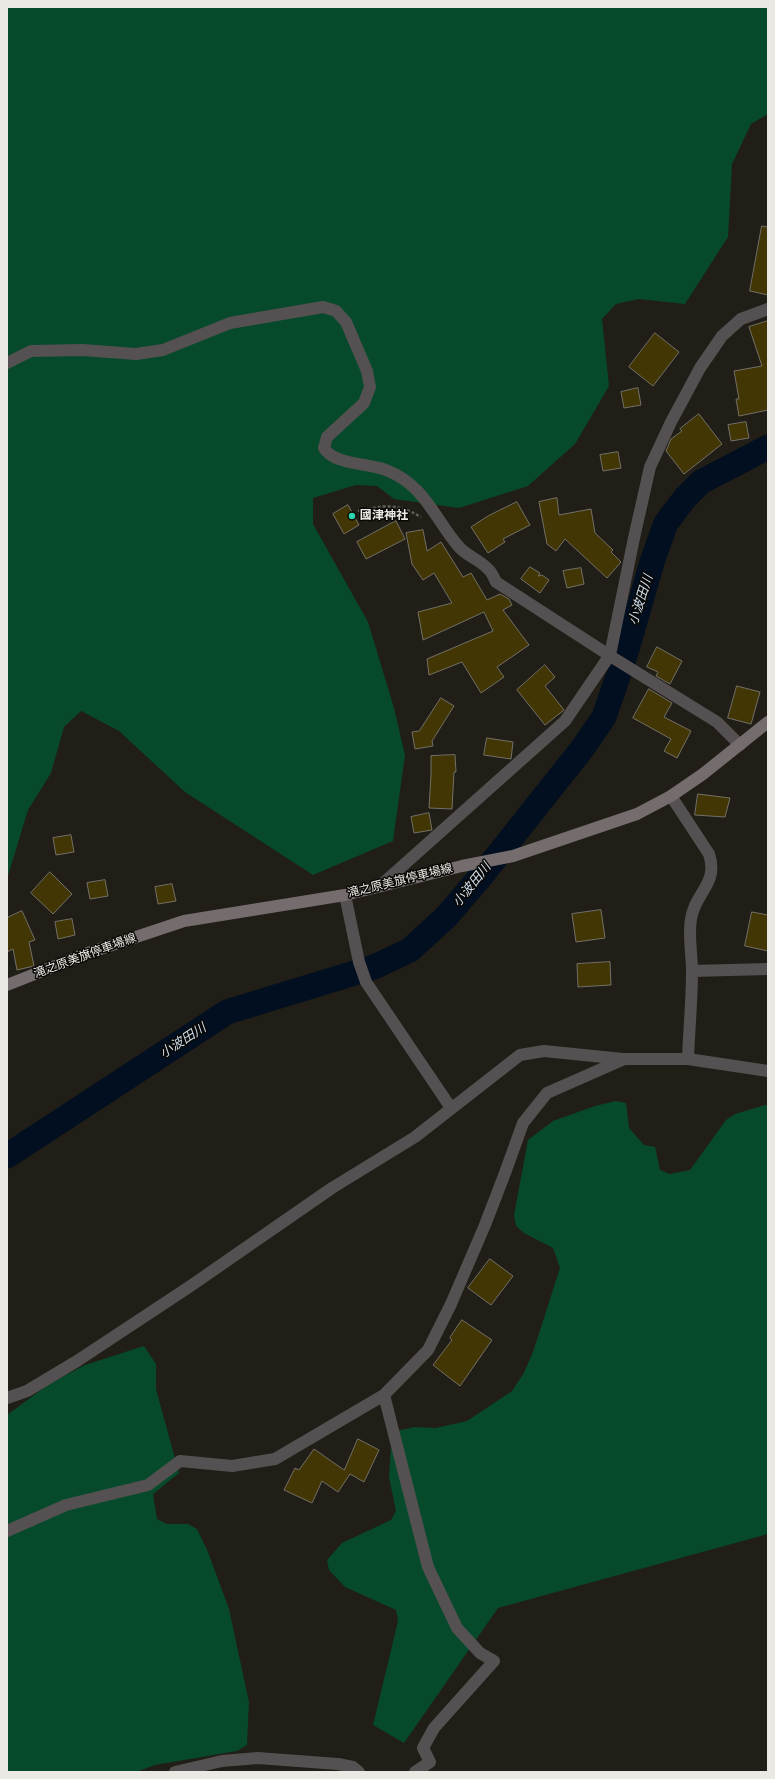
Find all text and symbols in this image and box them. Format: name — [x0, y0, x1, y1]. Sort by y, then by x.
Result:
place label: 國津神社 — [360, 509, 408, 523]
marker: 國津神社 — [347, 511, 357, 521]
water label: 小波田川 — [626, 573, 656, 627]
water label: 小波田川 — [450, 860, 494, 910]
street label: 滝之原美旗停車場線 — [346, 861, 454, 901]
street label: 滝之原美旗停車場線 — [32, 931, 138, 981]
water label: 小波田川 — [157, 1020, 209, 1062]

